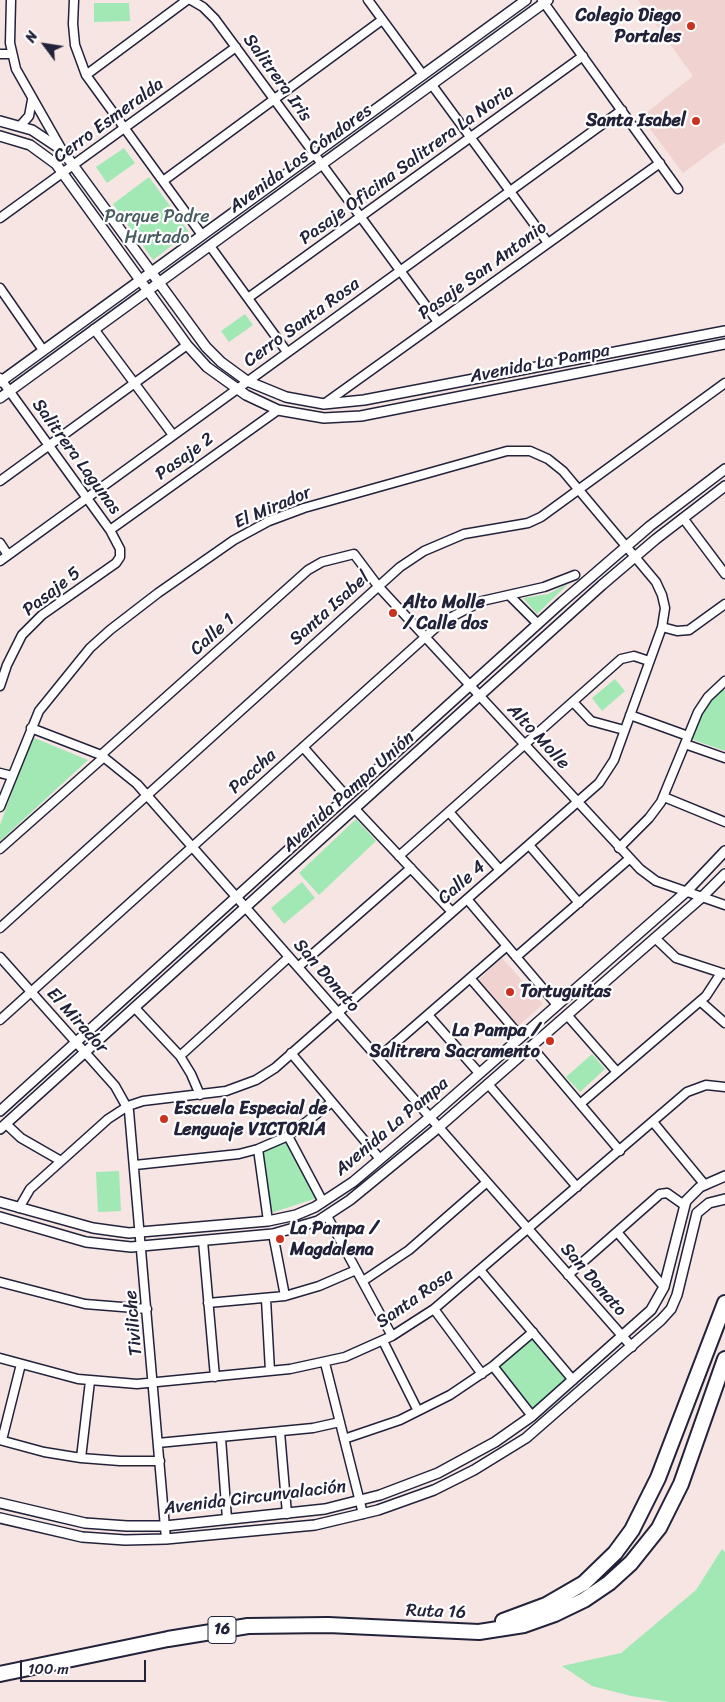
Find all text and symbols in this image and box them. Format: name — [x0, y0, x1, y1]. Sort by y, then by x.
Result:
place label: Colegio Diego Portales — [575, 5, 681, 48]
north arrow — [20, 20, 70, 70]
marker: Colegio Diego Portales — [685, 20, 697, 32]
text: N — [18, 26, 45, 48]
street label: Salitrera Iris — [238, 30, 316, 126]
street label: Cerro Esmeralda — [50, 74, 168, 168]
street label: Pasaje Oficina Salitrera La Noria — [296, 80, 518, 250]
street label: Avenida Los Cóndores — [225, 100, 377, 218]
place label: Santa Isabel — [586, 110, 686, 132]
marker: Santa Isabel — [690, 115, 702, 127]
park label: Parque Padre Hurtado — [104, 206, 210, 248]
street label: Pasaje San Antonio — [415, 217, 551, 325]
street label: Cerro Santa Rosa — [240, 274, 364, 372]
street label: Avenida La Pampa — [468, 340, 612, 388]
street label: Salitrera Lagunas — [27, 395, 125, 519]
street label: Pasaje 2 — [152, 429, 218, 485]
street label: El Mirador — [231, 482, 315, 534]
street label: Pasaje 5 — [19, 563, 85, 621]
street label: Santa Isabel — [286, 567, 374, 651]
place label: Alto Molle / Calle dos — [403, 592, 488, 634]
marker: Alto Molle / Calle dos — [387, 607, 399, 619]
street label: Calle 1 — [186, 610, 240, 660]
street label: Alto Molle — [502, 700, 574, 774]
street label: Avenida Pampa Unión — [279, 727, 419, 857]
street label: Paccha — [225, 745, 281, 799]
street label: Calle 4 — [434, 857, 490, 909]
street label: San Donato — [288, 935, 364, 1017]
place label: Tortuguitas — [520, 981, 611, 1003]
street label: El Mirador — [42, 983, 112, 1059]
marker: Tortuguitas — [504, 986, 516, 998]
place label: La Pampa / Salitrera Sacramento — [370, 1020, 540, 1062]
marker: La Pampa / Salitrera Sacramento — [544, 1035, 556, 1047]
street label: Avenida La Pampa — [331, 1073, 453, 1181]
place label: Escuela Especial de Lenguaje VICTORIA — [174, 1098, 328, 1140]
marker: Escuela Especial de Lenguaje VICTORIA — [158, 1113, 170, 1125]
place label: La Pampa / Magdalena — [290, 1218, 378, 1260]
marker: La Pampa / Magdalena — [274, 1233, 286, 1245]
street label: San Donato — [555, 1239, 631, 1321]
street label: Santa Rosa — [372, 1265, 458, 1333]
street label: Tiviliche — [120, 1289, 148, 1357]
street label: Avenida Circunvalación — [163, 1476, 347, 1520]
street label: Ruta 16 — [406, 1600, 466, 1624]
road number: 16 — [208, 1616, 236, 1644]
scale bar — [22, 1650, 149, 1682]
text: 100 m — [28, 1656, 69, 1682]

